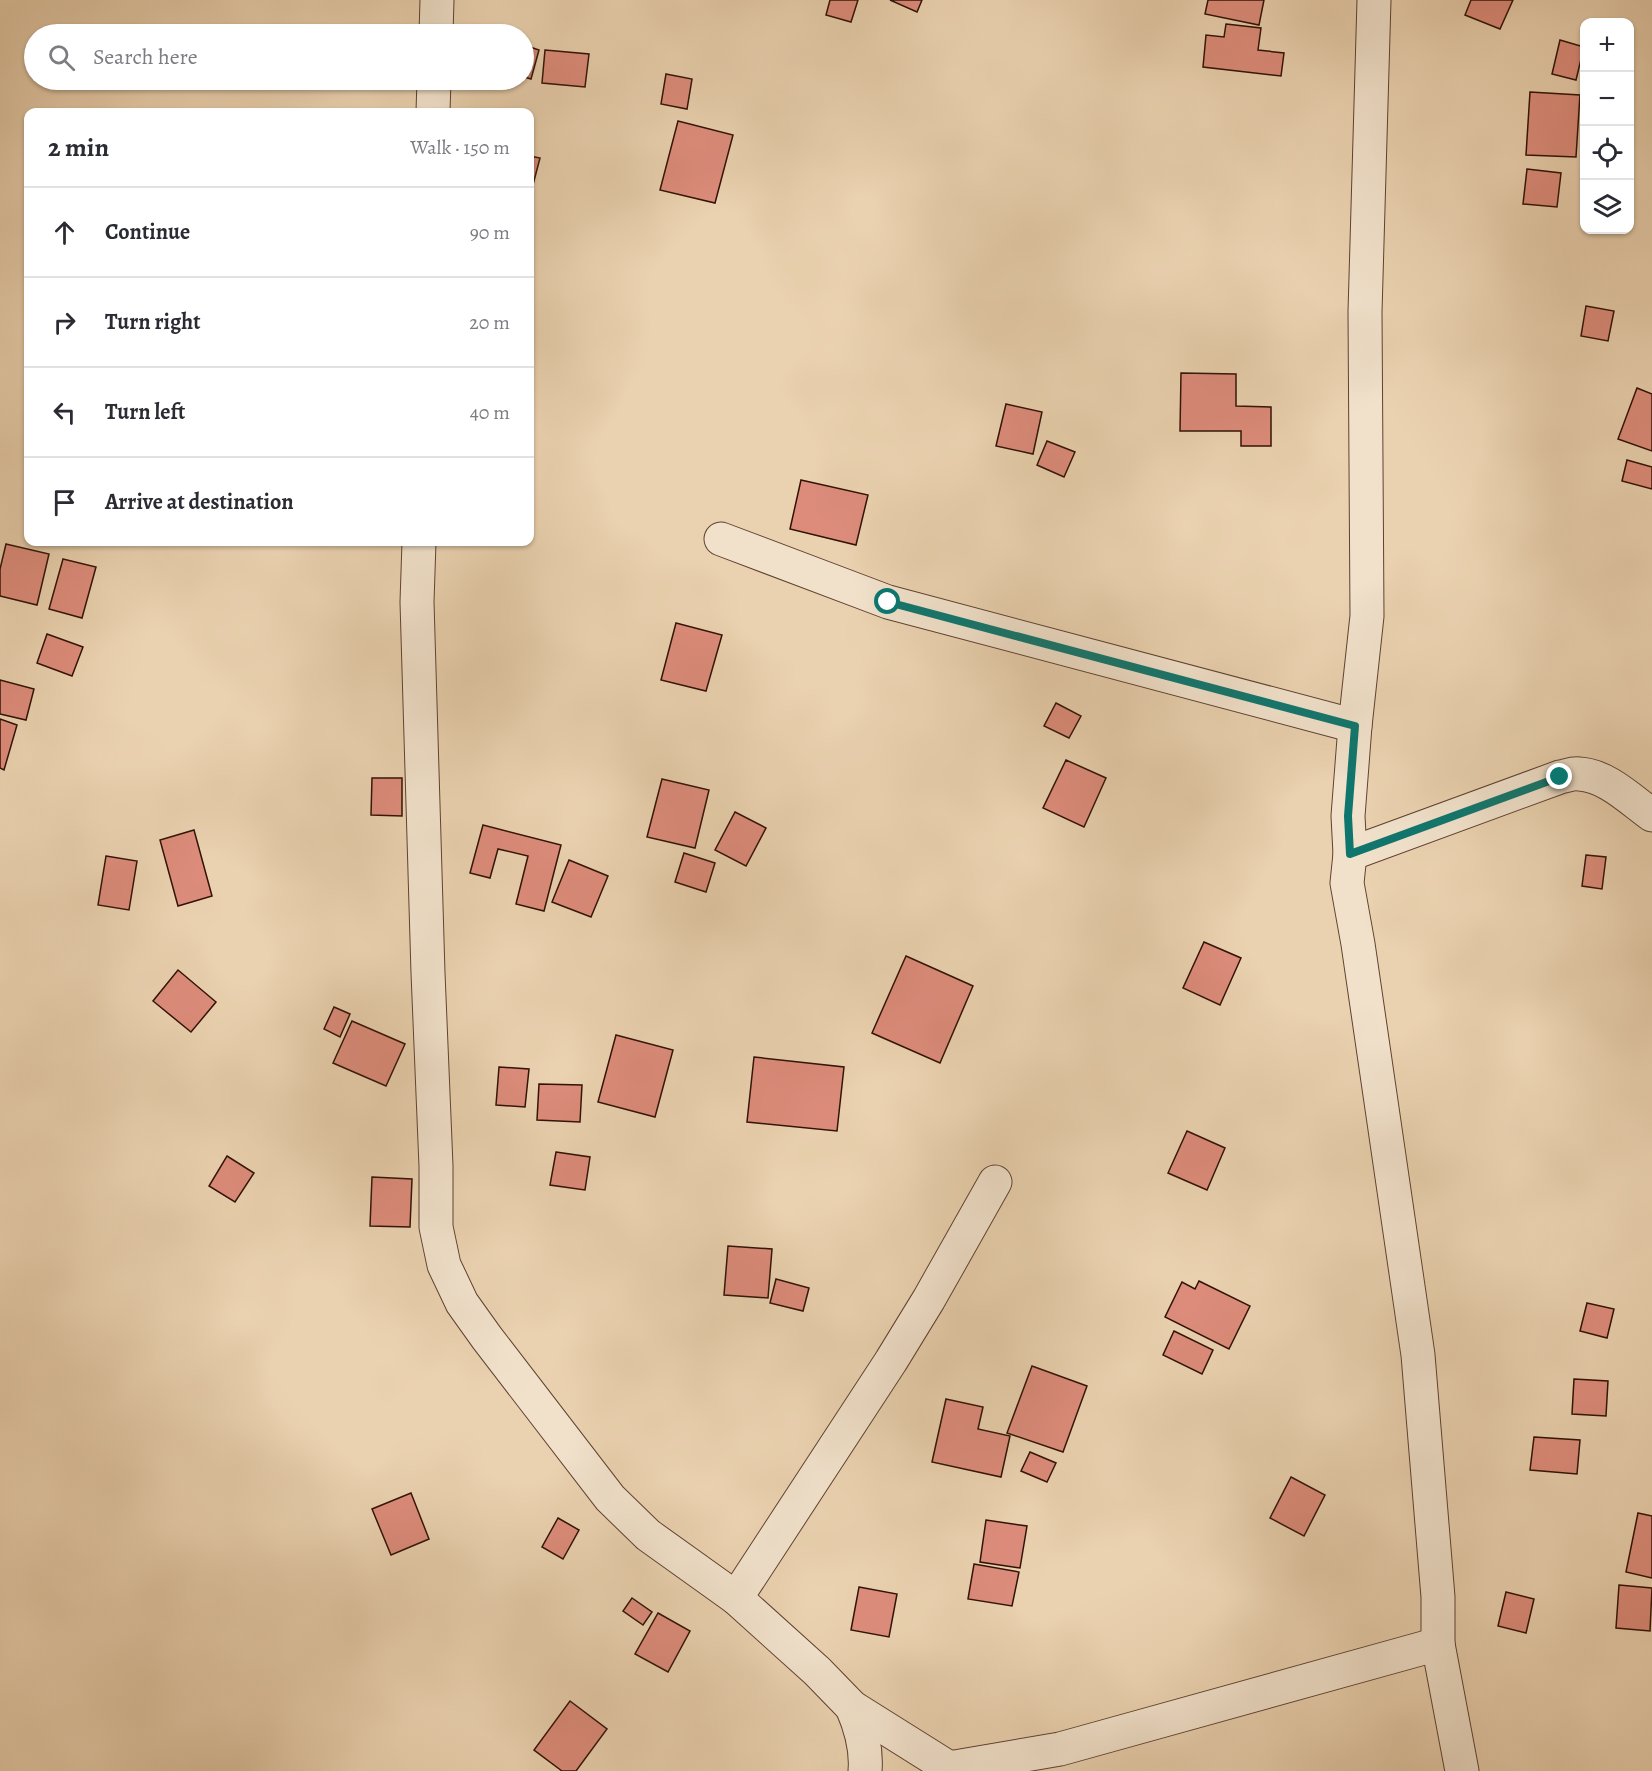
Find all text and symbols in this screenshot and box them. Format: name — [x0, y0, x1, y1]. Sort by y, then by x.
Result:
map controls — [1580, 18, 1634, 234]
button: + — [1580, 18, 1634, 72]
search box — [24, 24, 534, 90]
icon: search — [45, 41, 78, 74]
text: Search here — [93, 42, 198, 72]
button: − — [1580, 72, 1634, 126]
button: locate — [1580, 126, 1634, 180]
text: 2 min — [48, 130, 109, 165]
text: Walk · 150 m — [410, 134, 510, 161]
button: layers — [1580, 180, 1634, 234]
icon: ahead — [48, 216, 81, 249]
text: Continue — [105, 217, 190, 247]
text: 90 m — [470, 219, 510, 246]
icon: right — [48, 306, 81, 339]
text: Turn right — [105, 307, 201, 337]
text: 20 m — [469, 309, 510, 336]
icon: left — [48, 396, 81, 429]
text: Turn left — [105, 397, 185, 427]
text: 40 m — [470, 399, 510, 426]
icon: arrive — [48, 486, 81, 519]
text: Arrive at destination — [105, 487, 294, 517]
route start — [874, 588, 900, 614]
route end — [1546, 763, 1572, 789]

